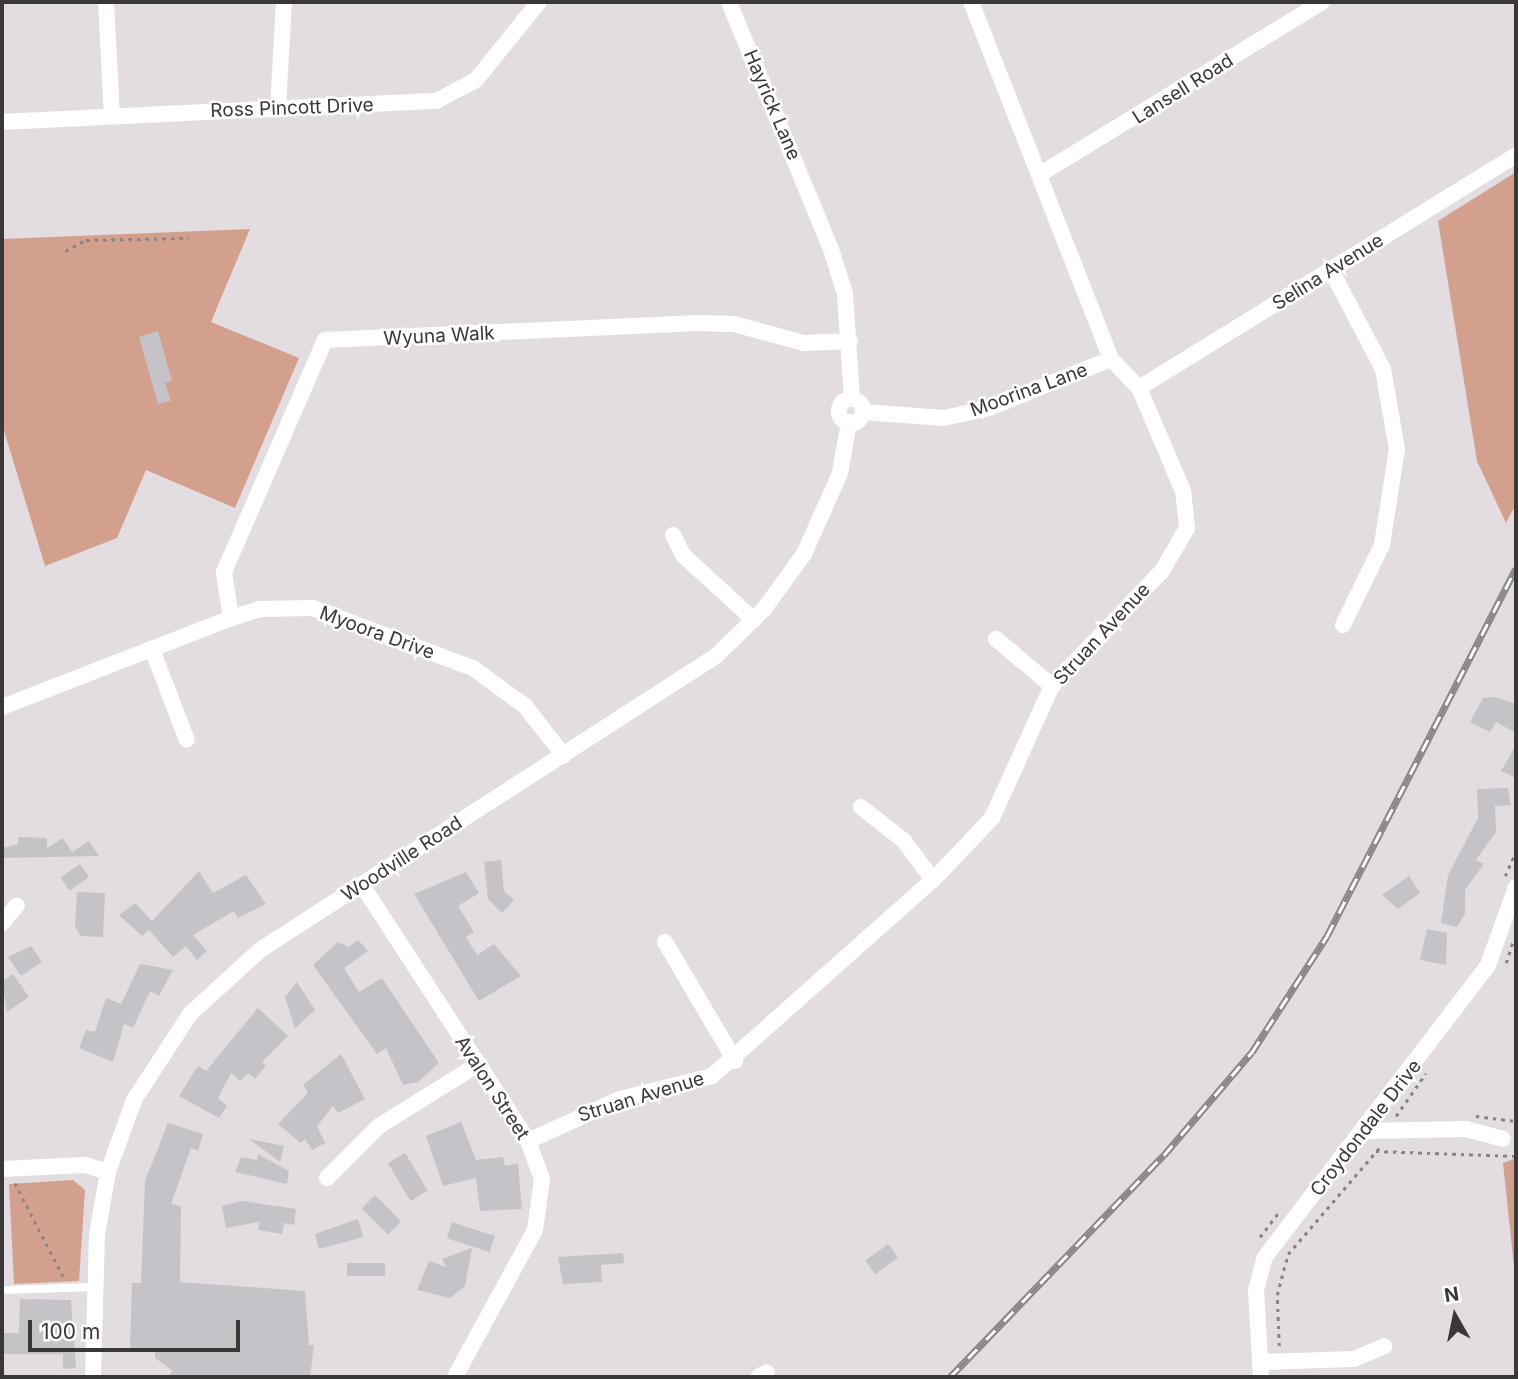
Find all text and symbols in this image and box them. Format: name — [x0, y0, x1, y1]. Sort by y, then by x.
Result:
street label: Hayrick Lane — [739, 46, 805, 164]
street label: Lansell Road — [1129, 49, 1237, 129]
street label: Ross Pincott Drive — [210, 94, 374, 122]
street label: Selina Avenue — [1268, 229, 1388, 315]
street label: Wyuna Walk — [383, 322, 495, 350]
street label: Moorina Lane — [967, 358, 1091, 422]
street label: Struan Avenue — [1049, 578, 1155, 690]
street label: Myoora Drive — [316, 602, 438, 664]
street label: Woodville Road — [338, 812, 466, 906]
street label: Avalon Street — [450, 1032, 534, 1144]
street label: Croydondale Drive — [1306, 1055, 1426, 1201]
street label: Struan Avenue — [575, 1067, 707, 1127]
north arrow — [1420, 1281, 1490, 1351]
text: N — [1443, 1282, 1461, 1307]
scale bar — [32, 1306, 243, 1350]
text: 100 m — [41, 1319, 100, 1344]

